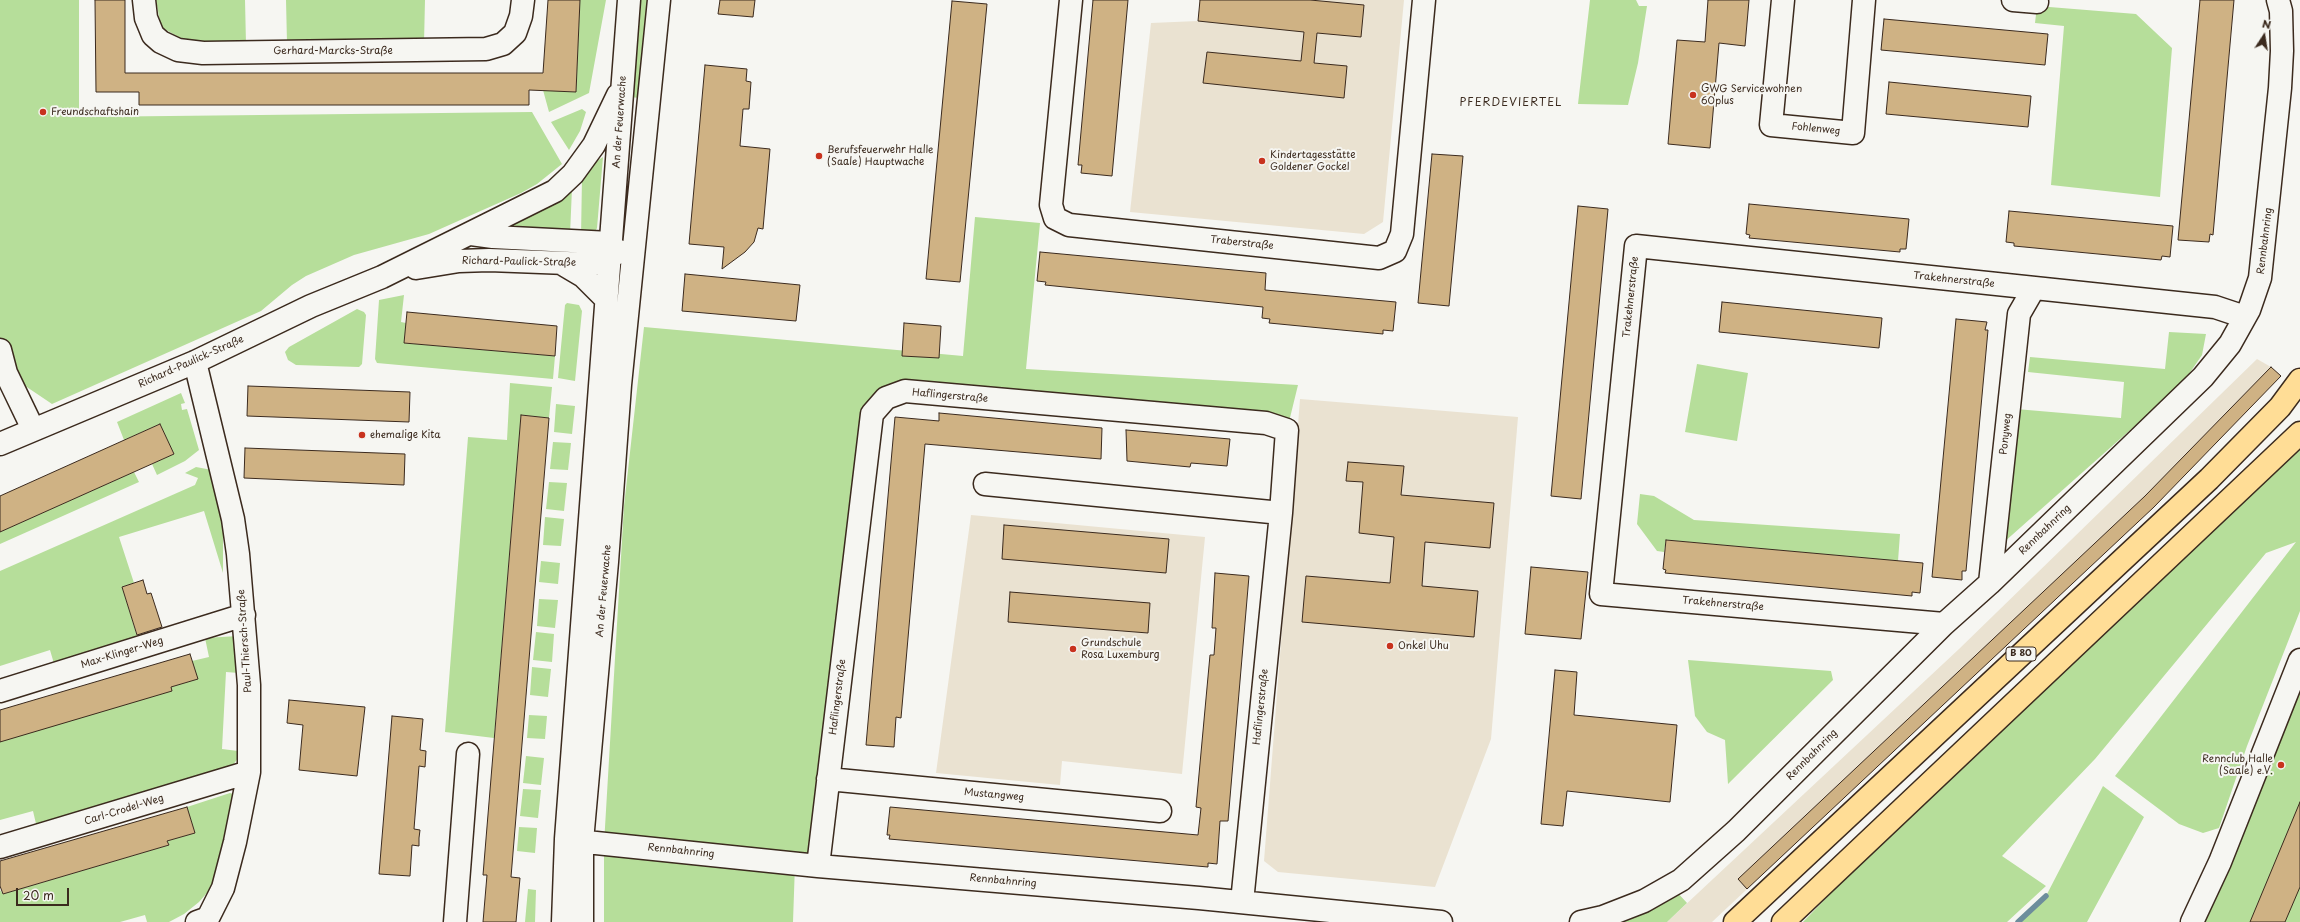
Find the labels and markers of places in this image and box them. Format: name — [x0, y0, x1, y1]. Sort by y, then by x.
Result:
place label: GWG Servicewohnen 60plus — [1701, 83, 1802, 106]
marker: GWG Servicewohnen 60plus — [1688, 90, 1698, 100]
place label: Freundschaftshain — [51, 106, 139, 118]
marker: Freundschaftshain — [38, 107, 48, 117]
place label: Berufsfeuerwehr Halle (Saale) Hauptwache — [827, 144, 934, 168]
place label: Kindertagesstätte Goldener Gockel — [1270, 149, 1355, 172]
marker: Berufsfeuerwehr Halle (Saale) Hauptwache — [814, 151, 824, 161]
marker: Kindertagesstätte Goldener Gockel — [1257, 156, 1267, 166]
place label: ehemalige Kita — [370, 429, 441, 441]
marker: ehemalige Kita — [357, 430, 367, 440]
place label: Grundschule Rosa Luxemburg — [1081, 637, 1159, 660]
place label: Onkel Uhu — [1398, 640, 1449, 652]
marker: Onkel Uhu — [1385, 641, 1395, 651]
marker: Grundschule Rosa Luxemburg — [1068, 644, 1078, 654]
place label: Rennclub Halle (Saale) e.V. — [2202, 753, 2273, 776]
marker: Rennclub Halle (Saale) e.V. — [2276, 760, 2286, 770]

